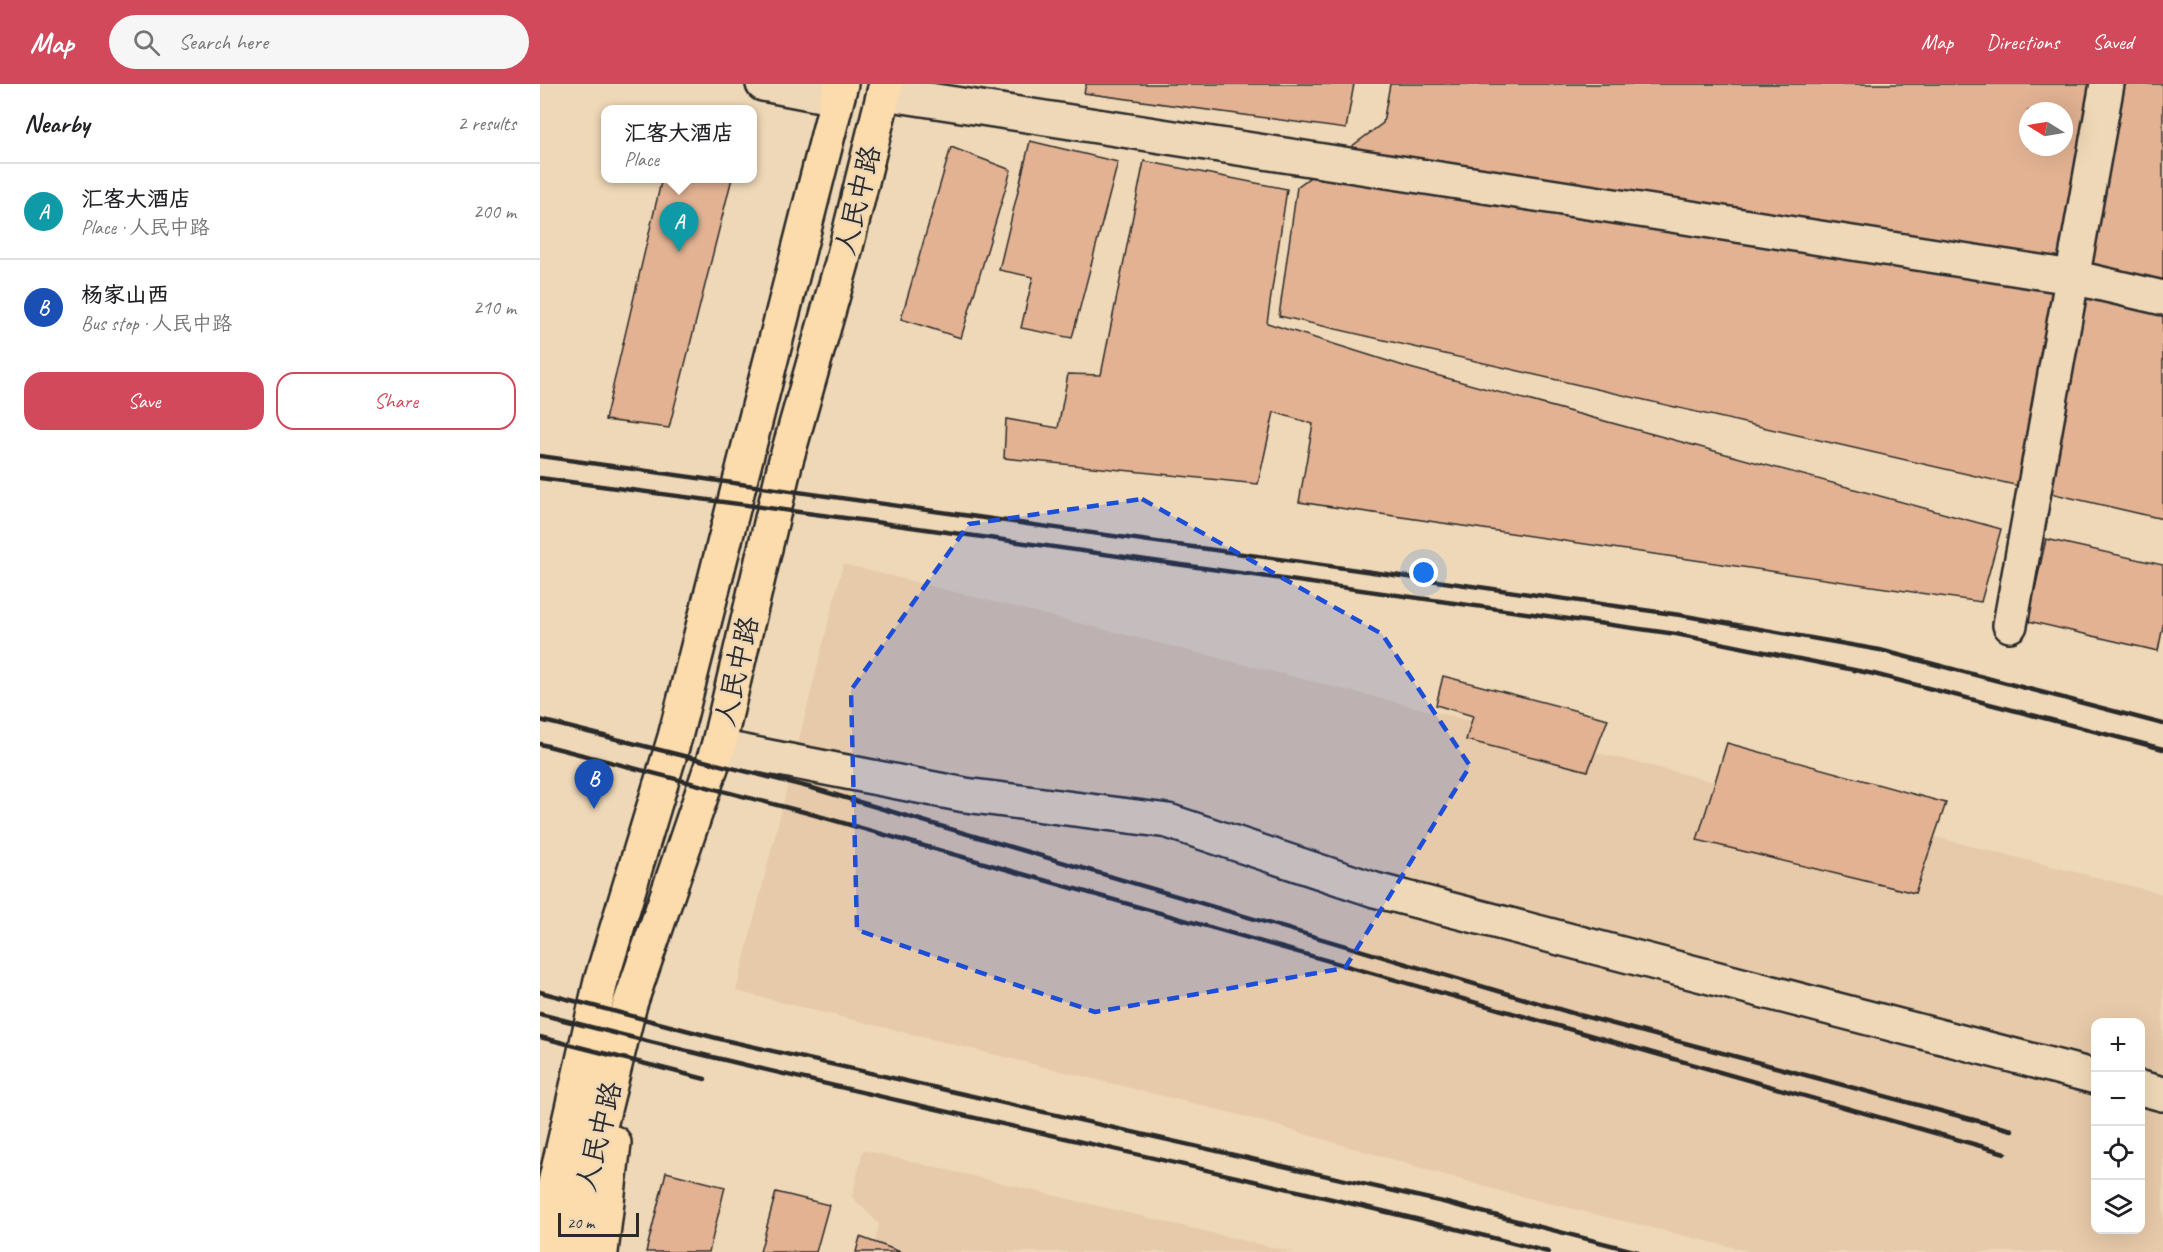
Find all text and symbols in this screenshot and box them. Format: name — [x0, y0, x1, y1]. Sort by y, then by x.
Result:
search box — [109, 15, 529, 69]
text: Map — [30, 25, 73, 60]
icon: search — [130, 26, 163, 59]
text: Search here — [178, 28, 268, 56]
text: Map — [1921, 29, 1953, 55]
text: Directions — [1986, 29, 2059, 55]
text: Saved — [2092, 29, 2133, 55]
north arrow — [2019, 102, 2073, 156]
popup — [601, 105, 757, 183]
text: Nearby — [24, 107, 89, 140]
text: 2 results — [457, 111, 516, 136]
text: 汇客大酒店 — [624, 119, 734, 147]
street label: 人民中路 — [827, 142, 888, 259]
text: Place — [624, 147, 659, 172]
text: 汇客大酒店 — [81, 185, 191, 213]
text: A — [38, 199, 49, 224]
text: 200 m — [473, 199, 516, 224]
pin: A — [660, 202, 698, 252]
text: Place · 人民中路 — [81, 215, 210, 240]
text: 杨家山西 — [81, 281, 169, 309]
text: B — [38, 295, 49, 320]
text: 210 m — [473, 295, 516, 320]
text: Bus stop · 人民中路 — [81, 311, 232, 336]
button: Save — [24, 372, 264, 430]
button: Share — [276, 372, 516, 430]
your location — [1409, 558, 1438, 587]
street label: 人民中路 — [707, 613, 766, 730]
pin: B — [574, 760, 614, 809]
map controls — [2091, 1018, 2145, 1234]
button: + — [2091, 1018, 2145, 1072]
button: − — [2091, 1072, 2145, 1126]
street label: 人民中路 — [568, 1078, 629, 1195]
button: locate — [2091, 1126, 2145, 1180]
button: layers — [2091, 1180, 2145, 1234]
scale bar — [558, 1210, 639, 1238]
text: 20 m — [567, 1213, 594, 1233]

